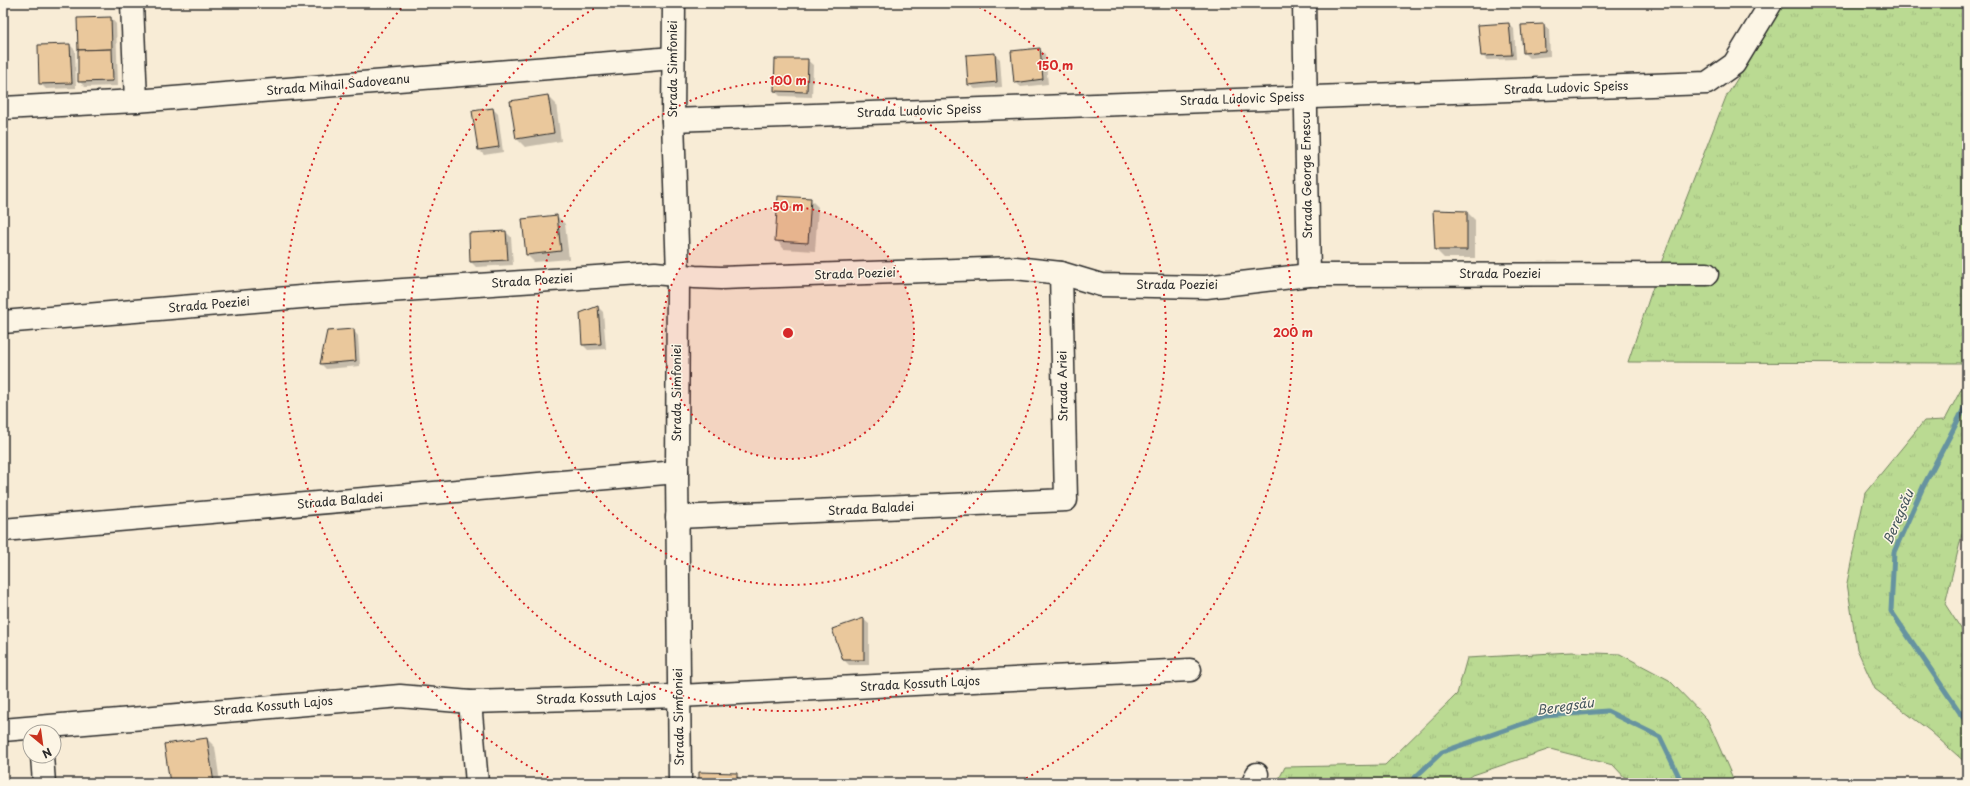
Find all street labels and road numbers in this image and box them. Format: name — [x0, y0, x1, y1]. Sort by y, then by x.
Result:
street label: Strada Simfoniei — [663, 20, 681, 118]
street label: Strada Mihail Sadoveanu — [265, 69, 411, 99]
street label: Strada Ludovic Speiss — [1503, 76, 1629, 98]
street label: Strada Ludovic Speiss — [1179, 87, 1305, 109]
street label: Strada Ludovic Speiss — [856, 99, 982, 121]
street label: Strada George Enescu — [1296, 111, 1316, 239]
street label: Strada Poeziei — [814, 263, 896, 283]
street label: Strada Poeziei — [1459, 264, 1541, 282]
street label: Strada Poeziei — [490, 268, 573, 292]
street label: Strada Poeziei — [1136, 275, 1218, 293]
street label: Strada Poeziei — [167, 291, 250, 317]
street label: Strada Simfoniei — [667, 344, 685, 442]
street label: Strada Ariei — [1052, 350, 1072, 422]
street label: Strada Baladei — [296, 487, 384, 513]
street label: Strada Baladei — [827, 497, 915, 519]
street label: Strada Simfoniei — [668, 668, 688, 766]
street label: Strada Kossuth Lajos — [859, 671, 981, 695]
street label: Strada Kossuth Lajos — [535, 686, 657, 708]
street label: Strada Kossuth Lajos — [212, 691, 334, 719]

